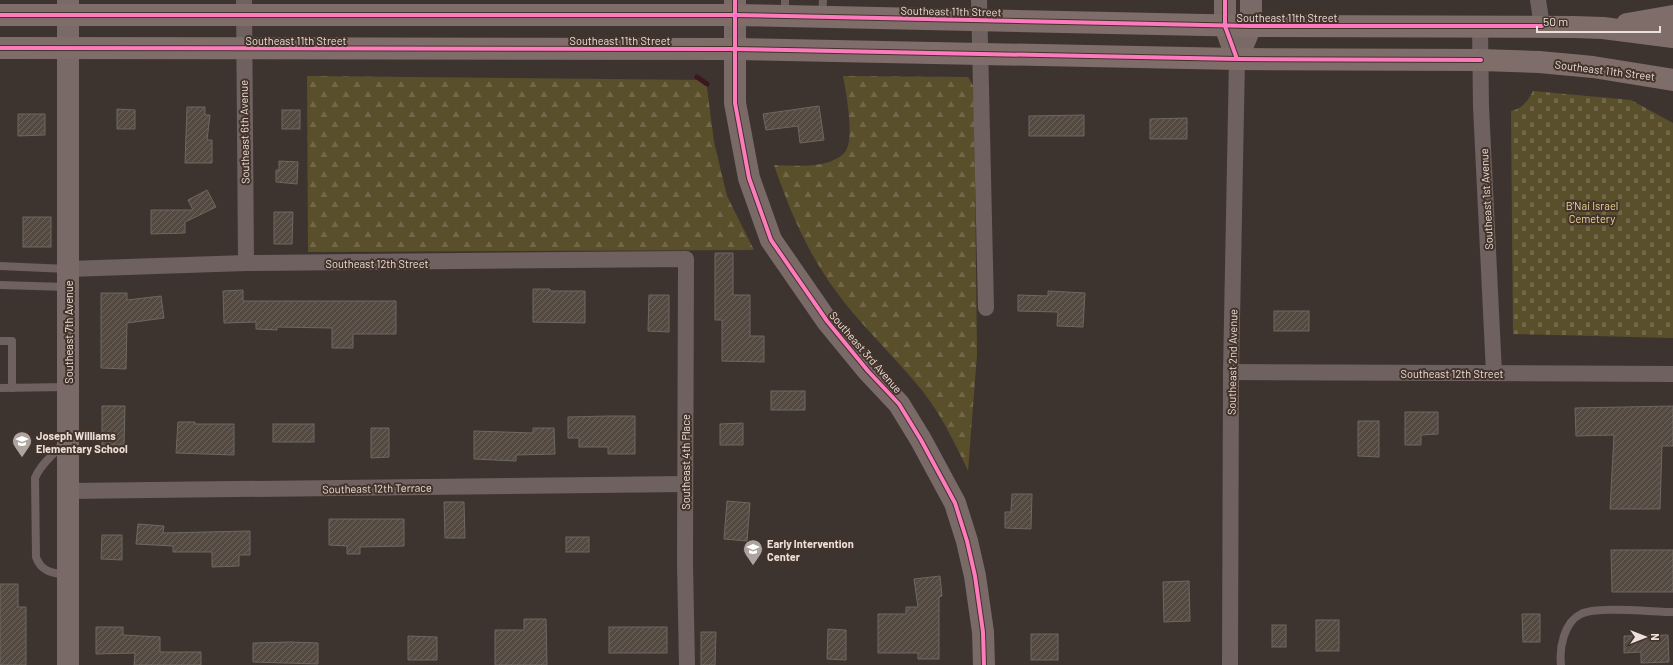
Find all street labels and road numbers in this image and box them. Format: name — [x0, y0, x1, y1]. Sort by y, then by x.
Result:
street label: Southeast 11th Street — [900, 4, 1002, 18]
street label: Southeast 11th Street — [1237, 11, 1337, 24]
street label: Southeast 11th Street — [246, 34, 346, 47]
street label: Southeast 11th Street — [570, 34, 670, 47]
street label: Southeast 11th Street — [1554, 57, 1656, 83]
street label: Southeast 6th Avenue — [237, 80, 251, 184]
street label: Southeast 1st Avenue — [1477, 148, 1495, 250]
street label: Southeast 12th Street — [326, 257, 429, 270]
street label: Southeast 7th Avenue — [62, 280, 75, 384]
street label: Southeast 3rd Avenue — [827, 309, 905, 396]
street label: Southeast 2nd Avenue — [1225, 309, 1239, 415]
street label: Southeast 12th Street — [1401, 367, 1504, 380]
street label: Southeast 4th Place — [679, 414, 692, 510]
street label: Southeast 12th Terrace — [322, 481, 432, 495]

